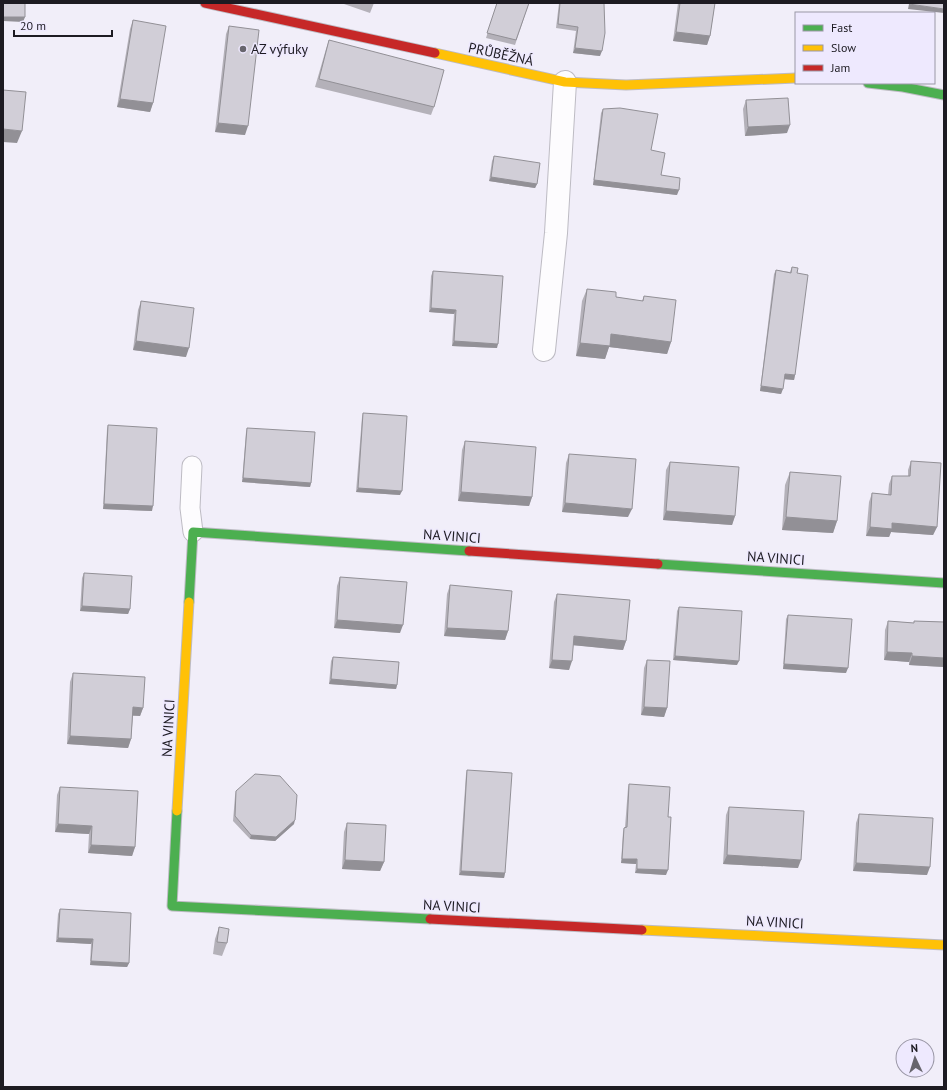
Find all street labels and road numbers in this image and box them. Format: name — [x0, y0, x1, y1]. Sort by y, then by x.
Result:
street label: PRŮBĚŽNÁ — [467, 38, 536, 70]
street label: NA VINICI — [422, 525, 482, 547]
street label: NA VINICI — [746, 547, 806, 569]
street label: NA VINICI — [157, 699, 179, 757]
street label: NA VINICI — [423, 895, 481, 917]
street label: NA VINICI — [746, 911, 804, 933]

